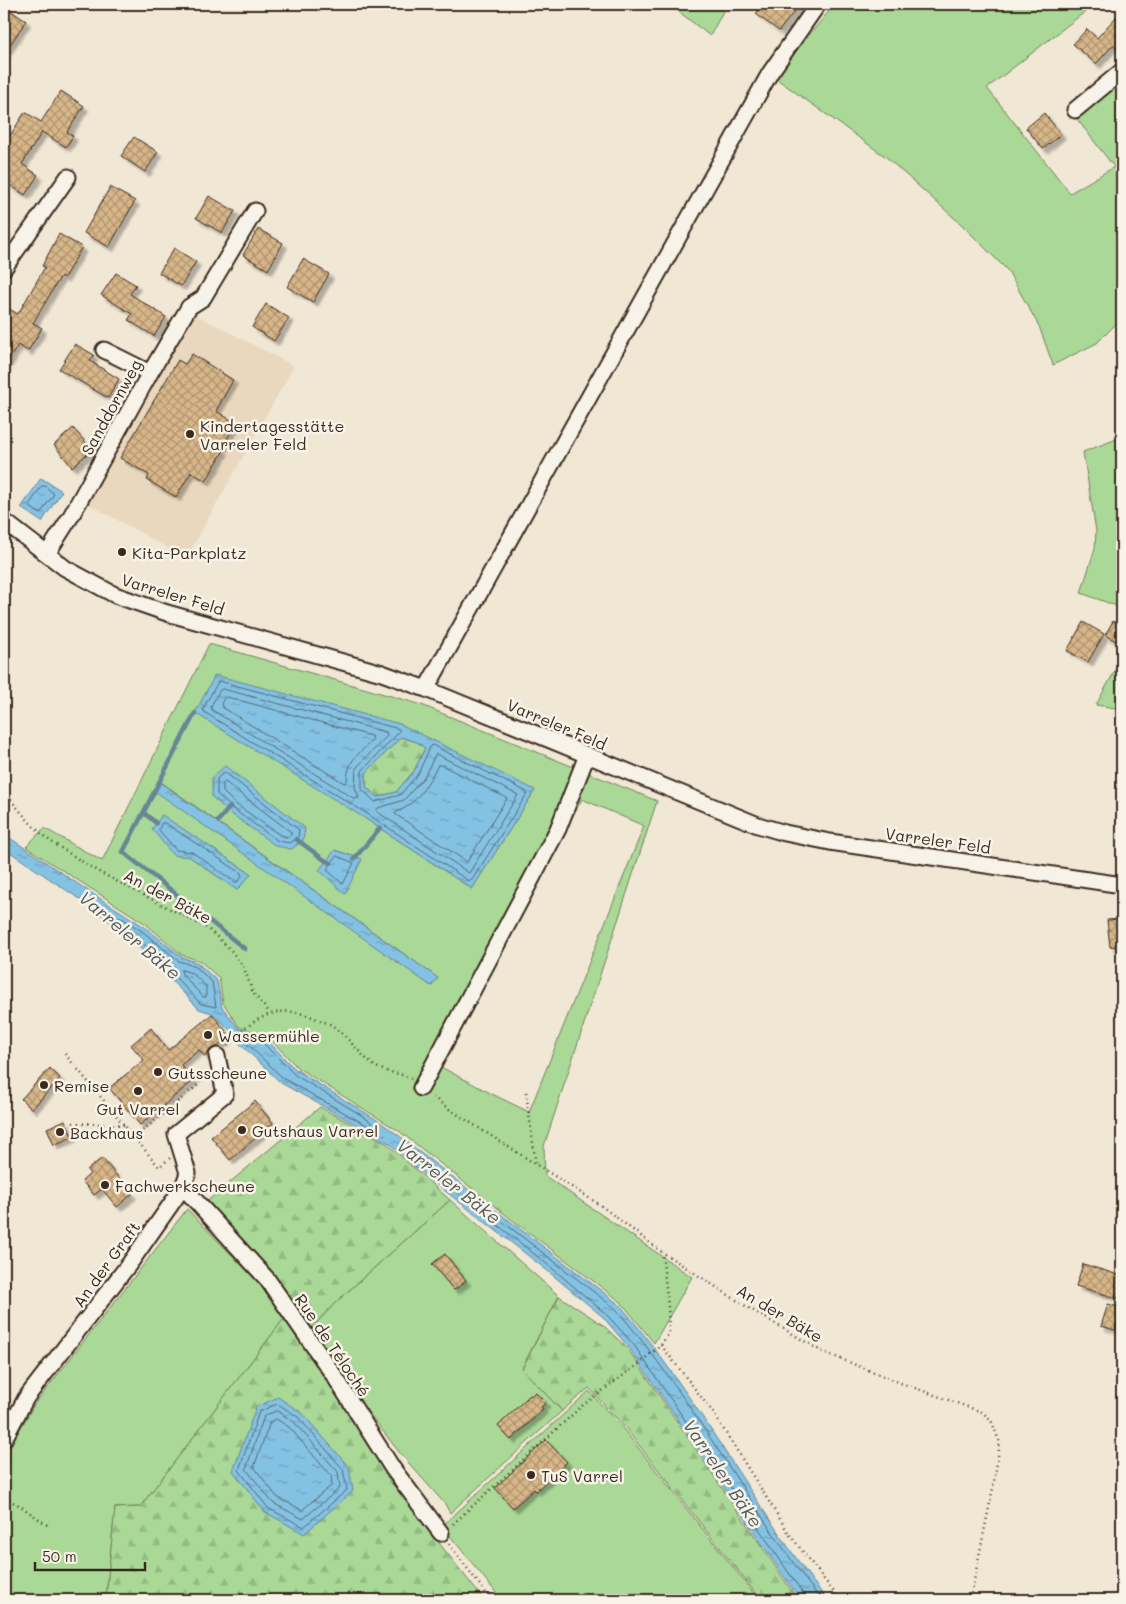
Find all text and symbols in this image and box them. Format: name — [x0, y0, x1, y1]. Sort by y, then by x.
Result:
street label: Sanddornweg — [76, 355, 146, 459]
place label: Kindertagesstätte Varreler Feld — [200, 415, 344, 454]
marker: Kindertagesstätte Varreler Feld — [184, 428, 196, 440]
place label: Kita-Parkplatz — [132, 542, 247, 563]
marker: Kita-Parkplatz — [116, 546, 128, 558]
street label: Varreler Feld — [119, 568, 227, 620]
street label: Varreler Feld — [504, 694, 610, 754]
street label: Varreler Feld — [884, 822, 992, 858]
street label: An der Bäke — [120, 864, 216, 928]
water label: Varreler Bäke — [74, 885, 186, 985]
place label: Wassermühle — [218, 1025, 320, 1046]
marker: Wassermühle — [202, 1029, 214, 1041]
place label: Gutsscheune — [168, 1062, 267, 1083]
marker: Gutsscheune — [152, 1066, 164, 1078]
place label: Remise — [54, 1075, 110, 1096]
marker: Remise — [38, 1079, 50, 1091]
marker: Gut Varrel — [132, 1085, 144, 1097]
place label: Gut Varrel — [96, 1098, 180, 1119]
place label: Gutshaus Varrel — [252, 1120, 378, 1141]
place label: Backhaus — [70, 1122, 143, 1143]
marker: Gutshaus Varrel — [236, 1124, 248, 1136]
marker: Backhaus — [54, 1126, 66, 1138]
water label: Varreler Bäke — [392, 1133, 506, 1229]
place label: Fachwerkscheune — [115, 1175, 255, 1196]
marker: Fachwerkscheune — [99, 1179, 111, 1191]
street label: An der Graft — [68, 1217, 144, 1311]
street label: An der Bäke — [733, 1279, 827, 1347]
street label: Rue de Téloché — [291, 1289, 375, 1401]
water label: Varreler Bäke — [678, 1414, 768, 1532]
place label: TuS Varrel — [541, 1465, 623, 1486]
marker: TuS Varrel — [525, 1469, 537, 1481]
scale bar — [35, 1539, 145, 1571]
text: 50 m — [42, 1546, 77, 1566]

